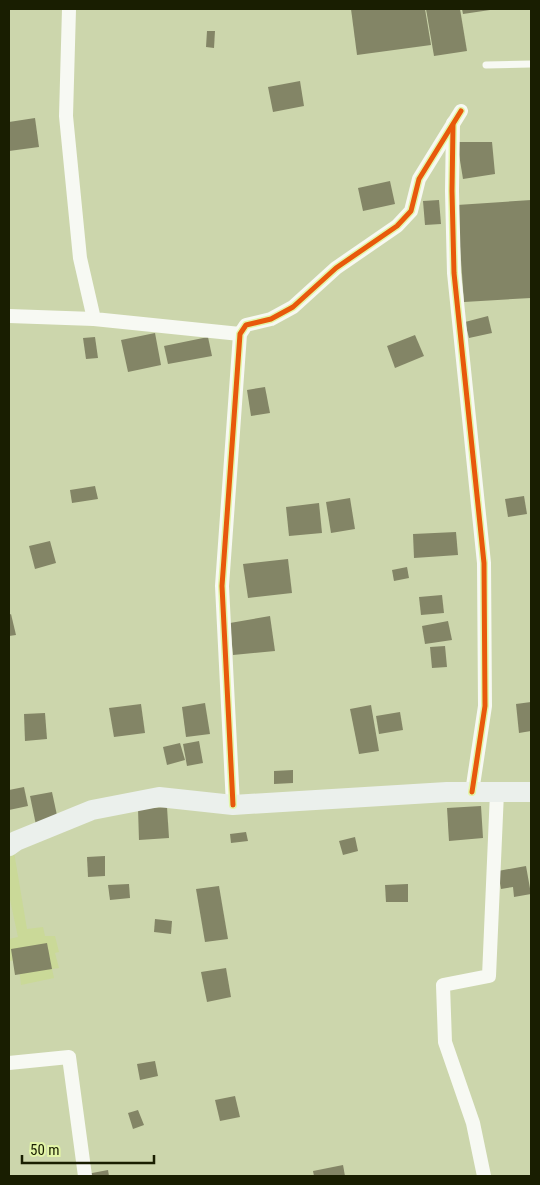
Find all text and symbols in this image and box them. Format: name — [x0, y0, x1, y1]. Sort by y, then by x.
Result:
scale bar — [22, 1132, 155, 1164]
text: 50 m — [30, 1141, 60, 1159]

